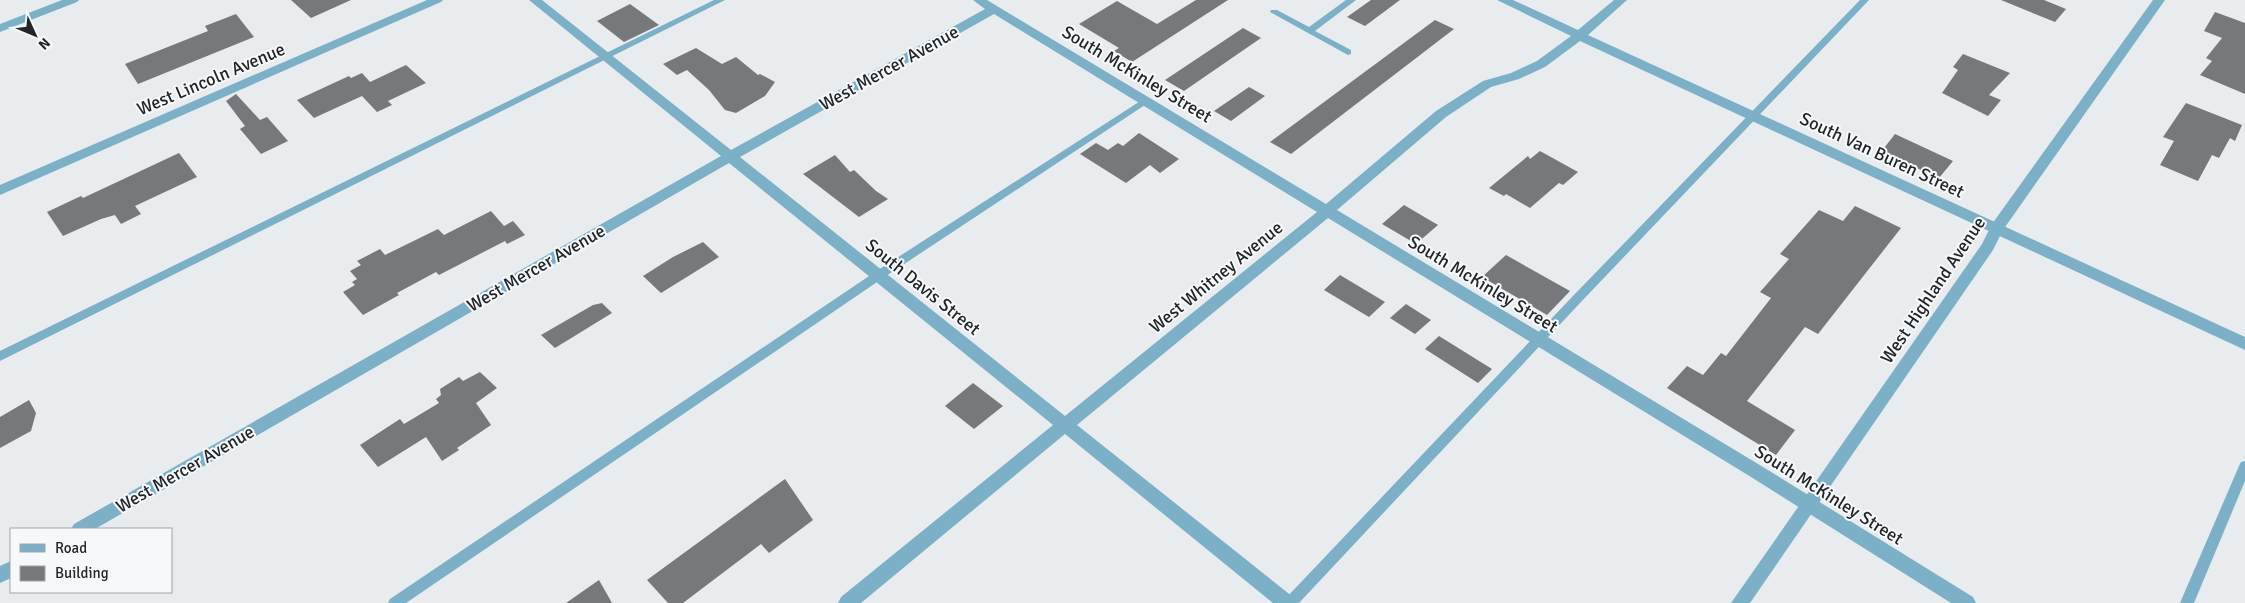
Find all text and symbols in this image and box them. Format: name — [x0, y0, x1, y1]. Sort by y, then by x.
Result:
north arrow — [10, 10, 60, 60]
street label: West Mercer Avenue — [816, 21, 962, 115]
street label: South McKinley Street — [1058, 21, 1216, 127]
text: N — [34, 34, 53, 53]
street label: West Lincoln Avenue — [134, 38, 288, 120]
street label: South Van Buren Street — [1796, 107, 1968, 203]
street label: West Highland Avenue — [1876, 212, 1990, 368]
street label: West Whitney Avenue — [1145, 216, 1287, 338]
street label: West Mercer Avenue — [463, 220, 609, 316]
street label: South McKinley Street — [1404, 231, 1562, 337]
street label: South Davis Street — [861, 234, 985, 340]
street label: West Mercer Avenue — [112, 421, 258, 517]
street label: South McKinley Street — [1751, 440, 1907, 550]
legend — [10, 528, 172, 593]
text: Road — [55, 539, 87, 557]
text: Building — [55, 564, 109, 582]

